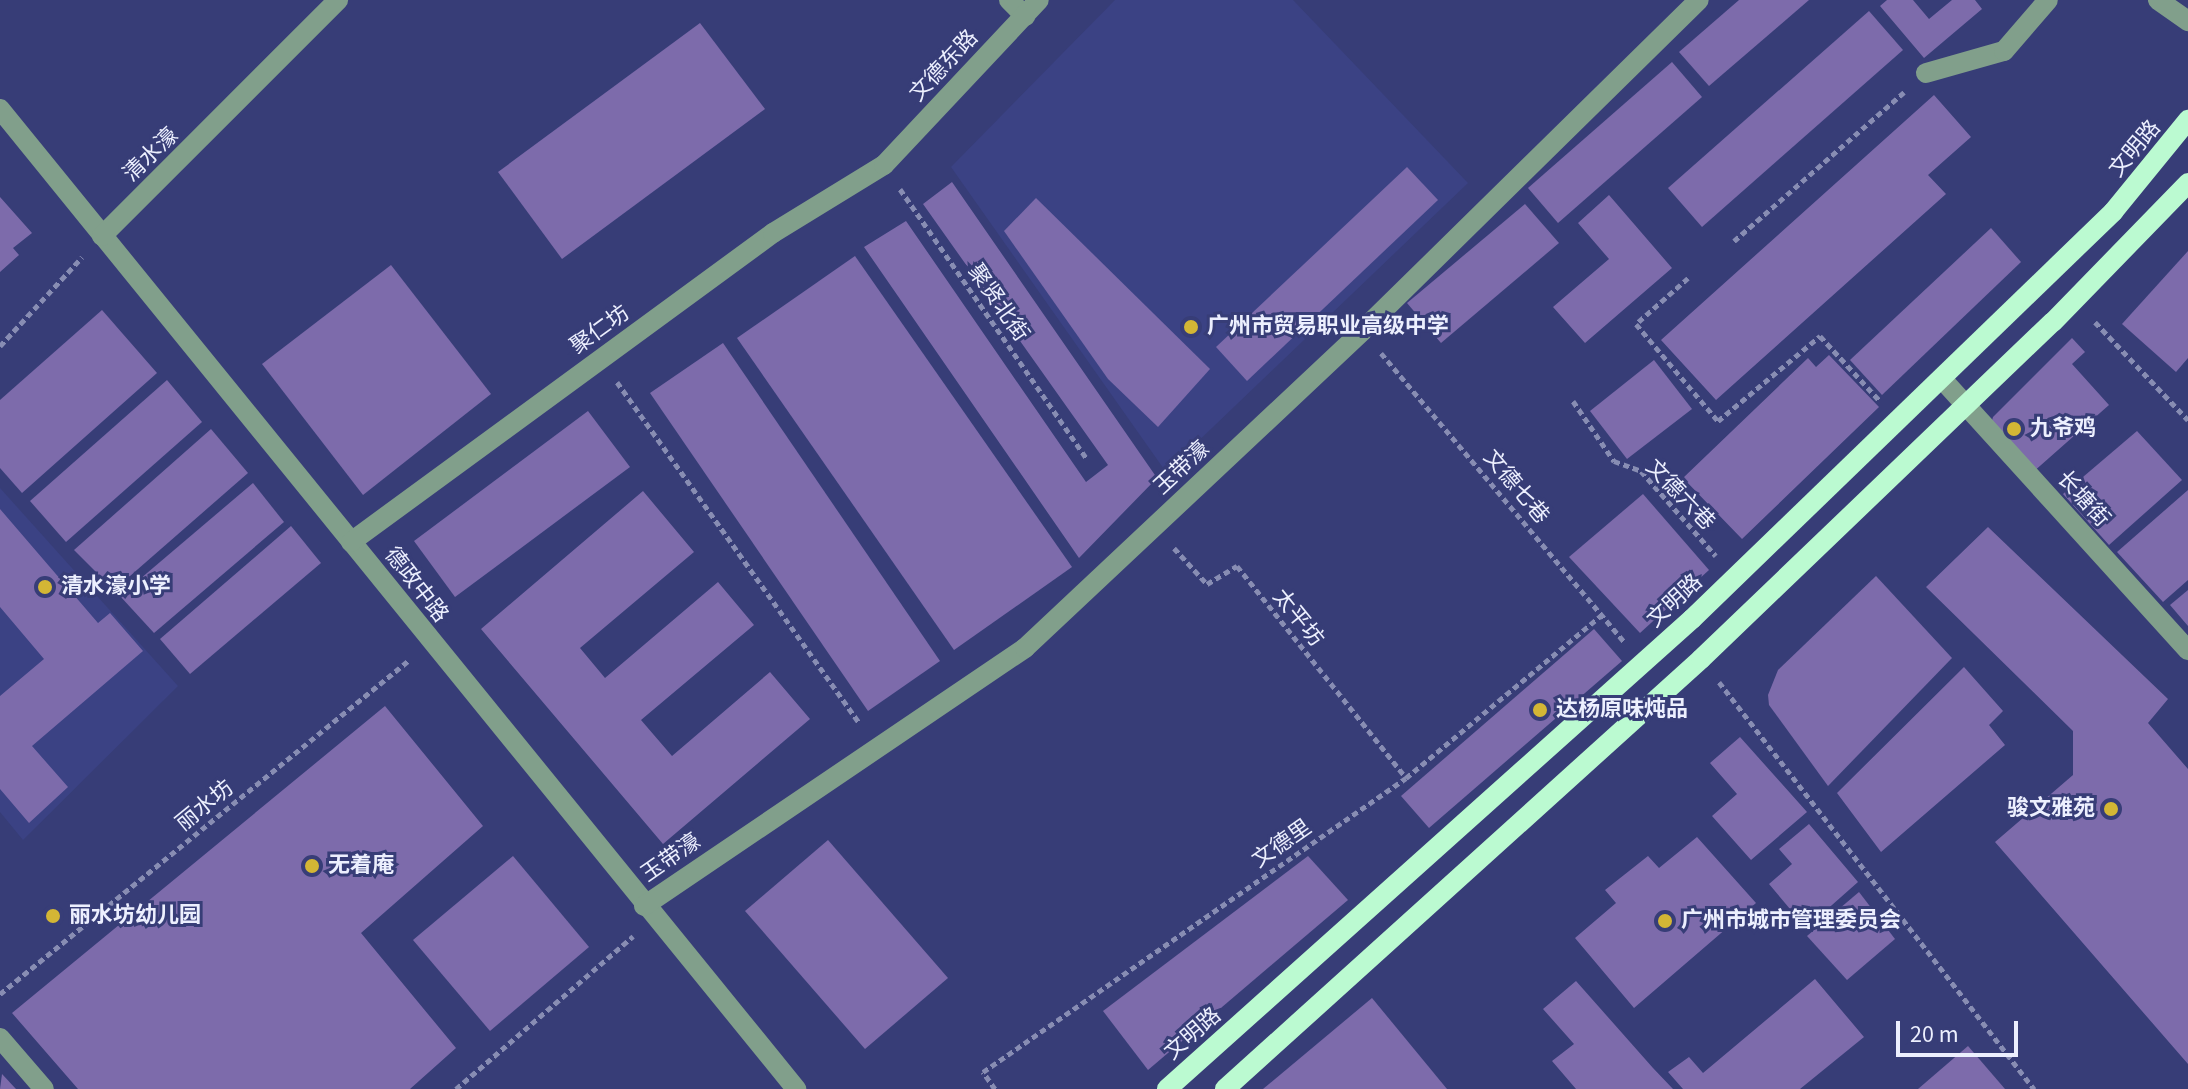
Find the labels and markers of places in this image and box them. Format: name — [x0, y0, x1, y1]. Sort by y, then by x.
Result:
place label: 广州市贸易职业高级中学 — [1207, 314, 1449, 340]
marker: 广州市贸易职业高级中学 — [1182, 318, 1200, 336]
place label: 九爷鸡 — [2030, 416, 2096, 442]
marker: 九爷鸡 — [2005, 420, 2023, 438]
place label: 清水濠小学 — [61, 574, 171, 600]
marker: 清水濠小学 — [36, 578, 54, 596]
place label: 达杨原味炖品 — [1556, 697, 1688, 723]
marker: 达杨原味炖品 — [1531, 701, 1549, 719]
place label: 骏文雅苑 — [2007, 796, 2095, 822]
marker: 骏文雅苑 — [2102, 800, 2120, 818]
place label: 无着庵 — [328, 853, 394, 879]
marker: 无着庵 — [303, 857, 321, 875]
place label: 丽水坊幼儿园 — [69, 903, 201, 929]
marker: 丽水坊幼儿园 — [44, 907, 62, 925]
place label: 广州市城市管理委员会 — [1681, 908, 1901, 934]
marker: 广州市城市管理委员会 — [1656, 912, 1674, 930]

